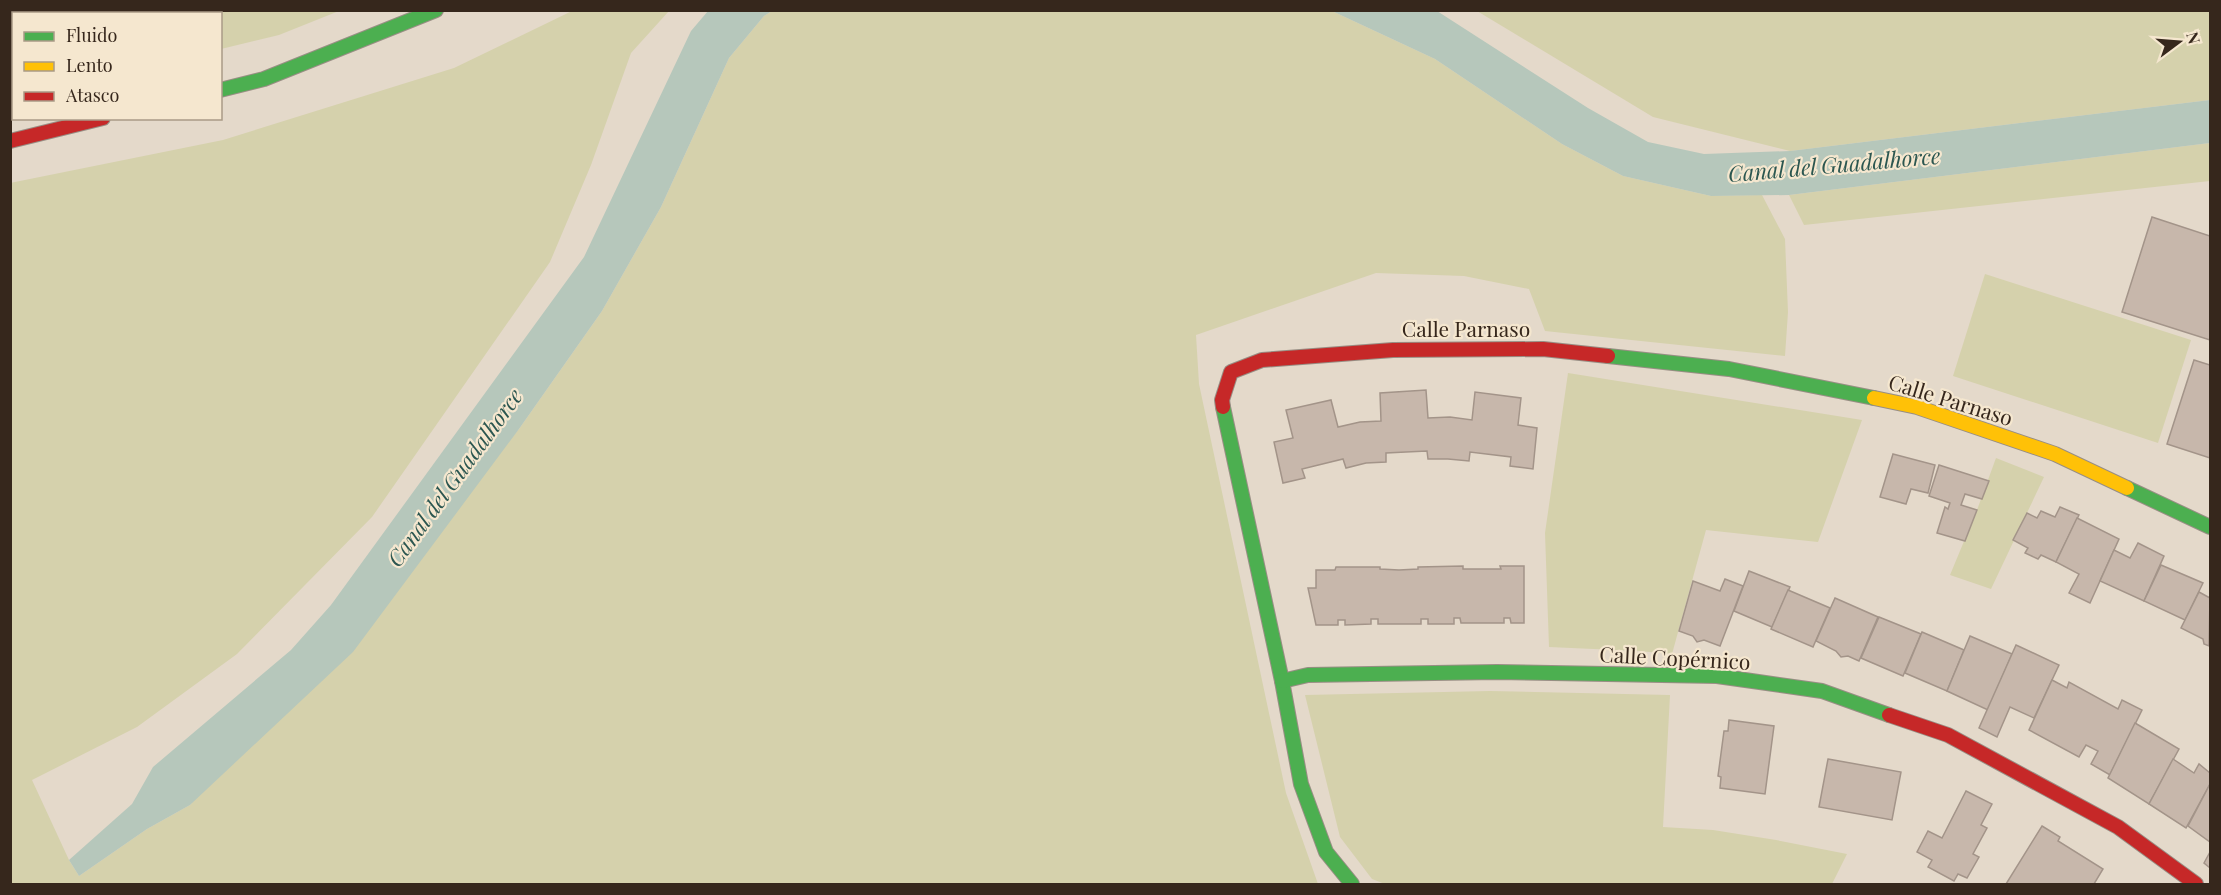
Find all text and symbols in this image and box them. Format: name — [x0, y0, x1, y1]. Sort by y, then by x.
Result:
legend — [12, 12, 222, 120]
north arrow — [2149, 12, 2209, 72]
text: Fluido — [66, 23, 117, 47]
text: N — [2182, 29, 2206, 47]
text: Lento — [66, 53, 113, 77]
text: Atasco — [65, 83, 119, 107]
water label: Canal del Guadalhorce — [1727, 140, 1942, 188]
street label: Calle Parnaso — [1402, 314, 1530, 342]
street label: Calle Parnaso — [1886, 367, 2016, 431]
water label: Canal del Guadalhorce — [379, 382, 529, 572]
street label: Calle Copérnico — [1599, 639, 1751, 675]

